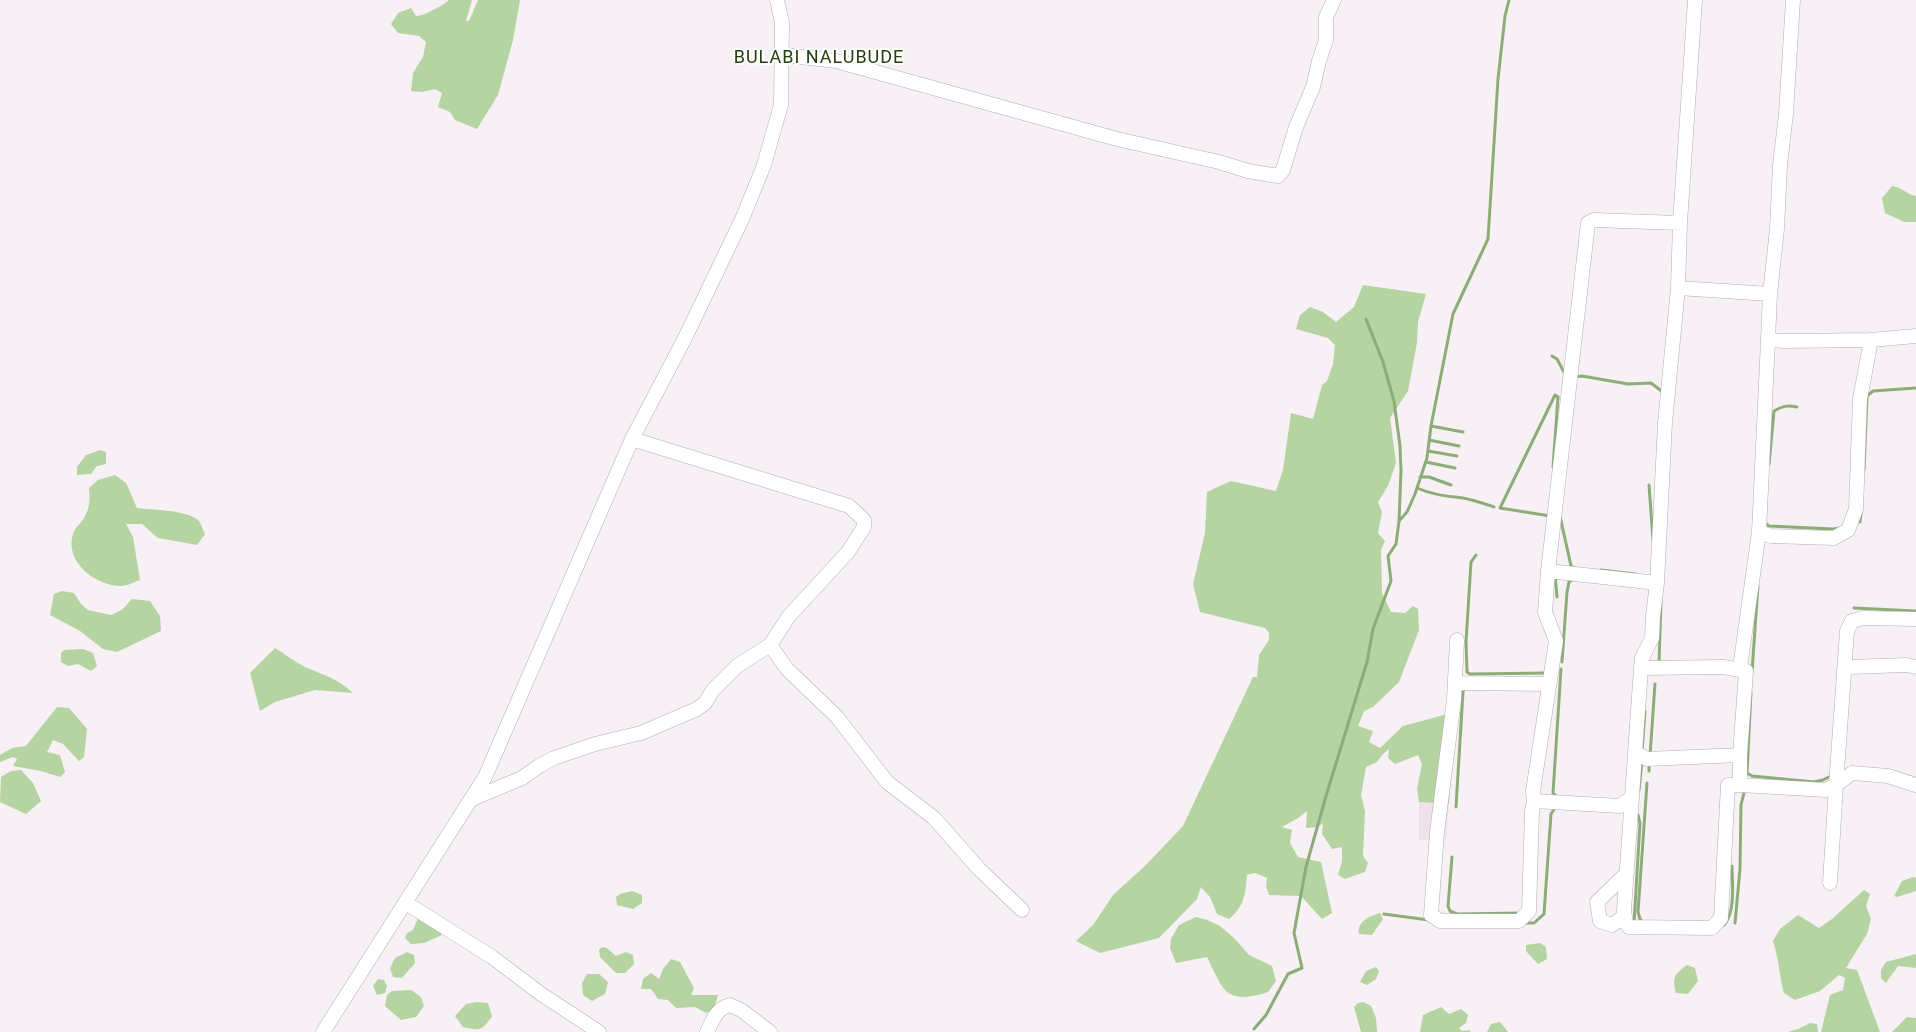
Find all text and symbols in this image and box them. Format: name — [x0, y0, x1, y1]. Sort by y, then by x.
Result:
district label: BULABI NALUBUDE — [732, 47, 906, 69]

